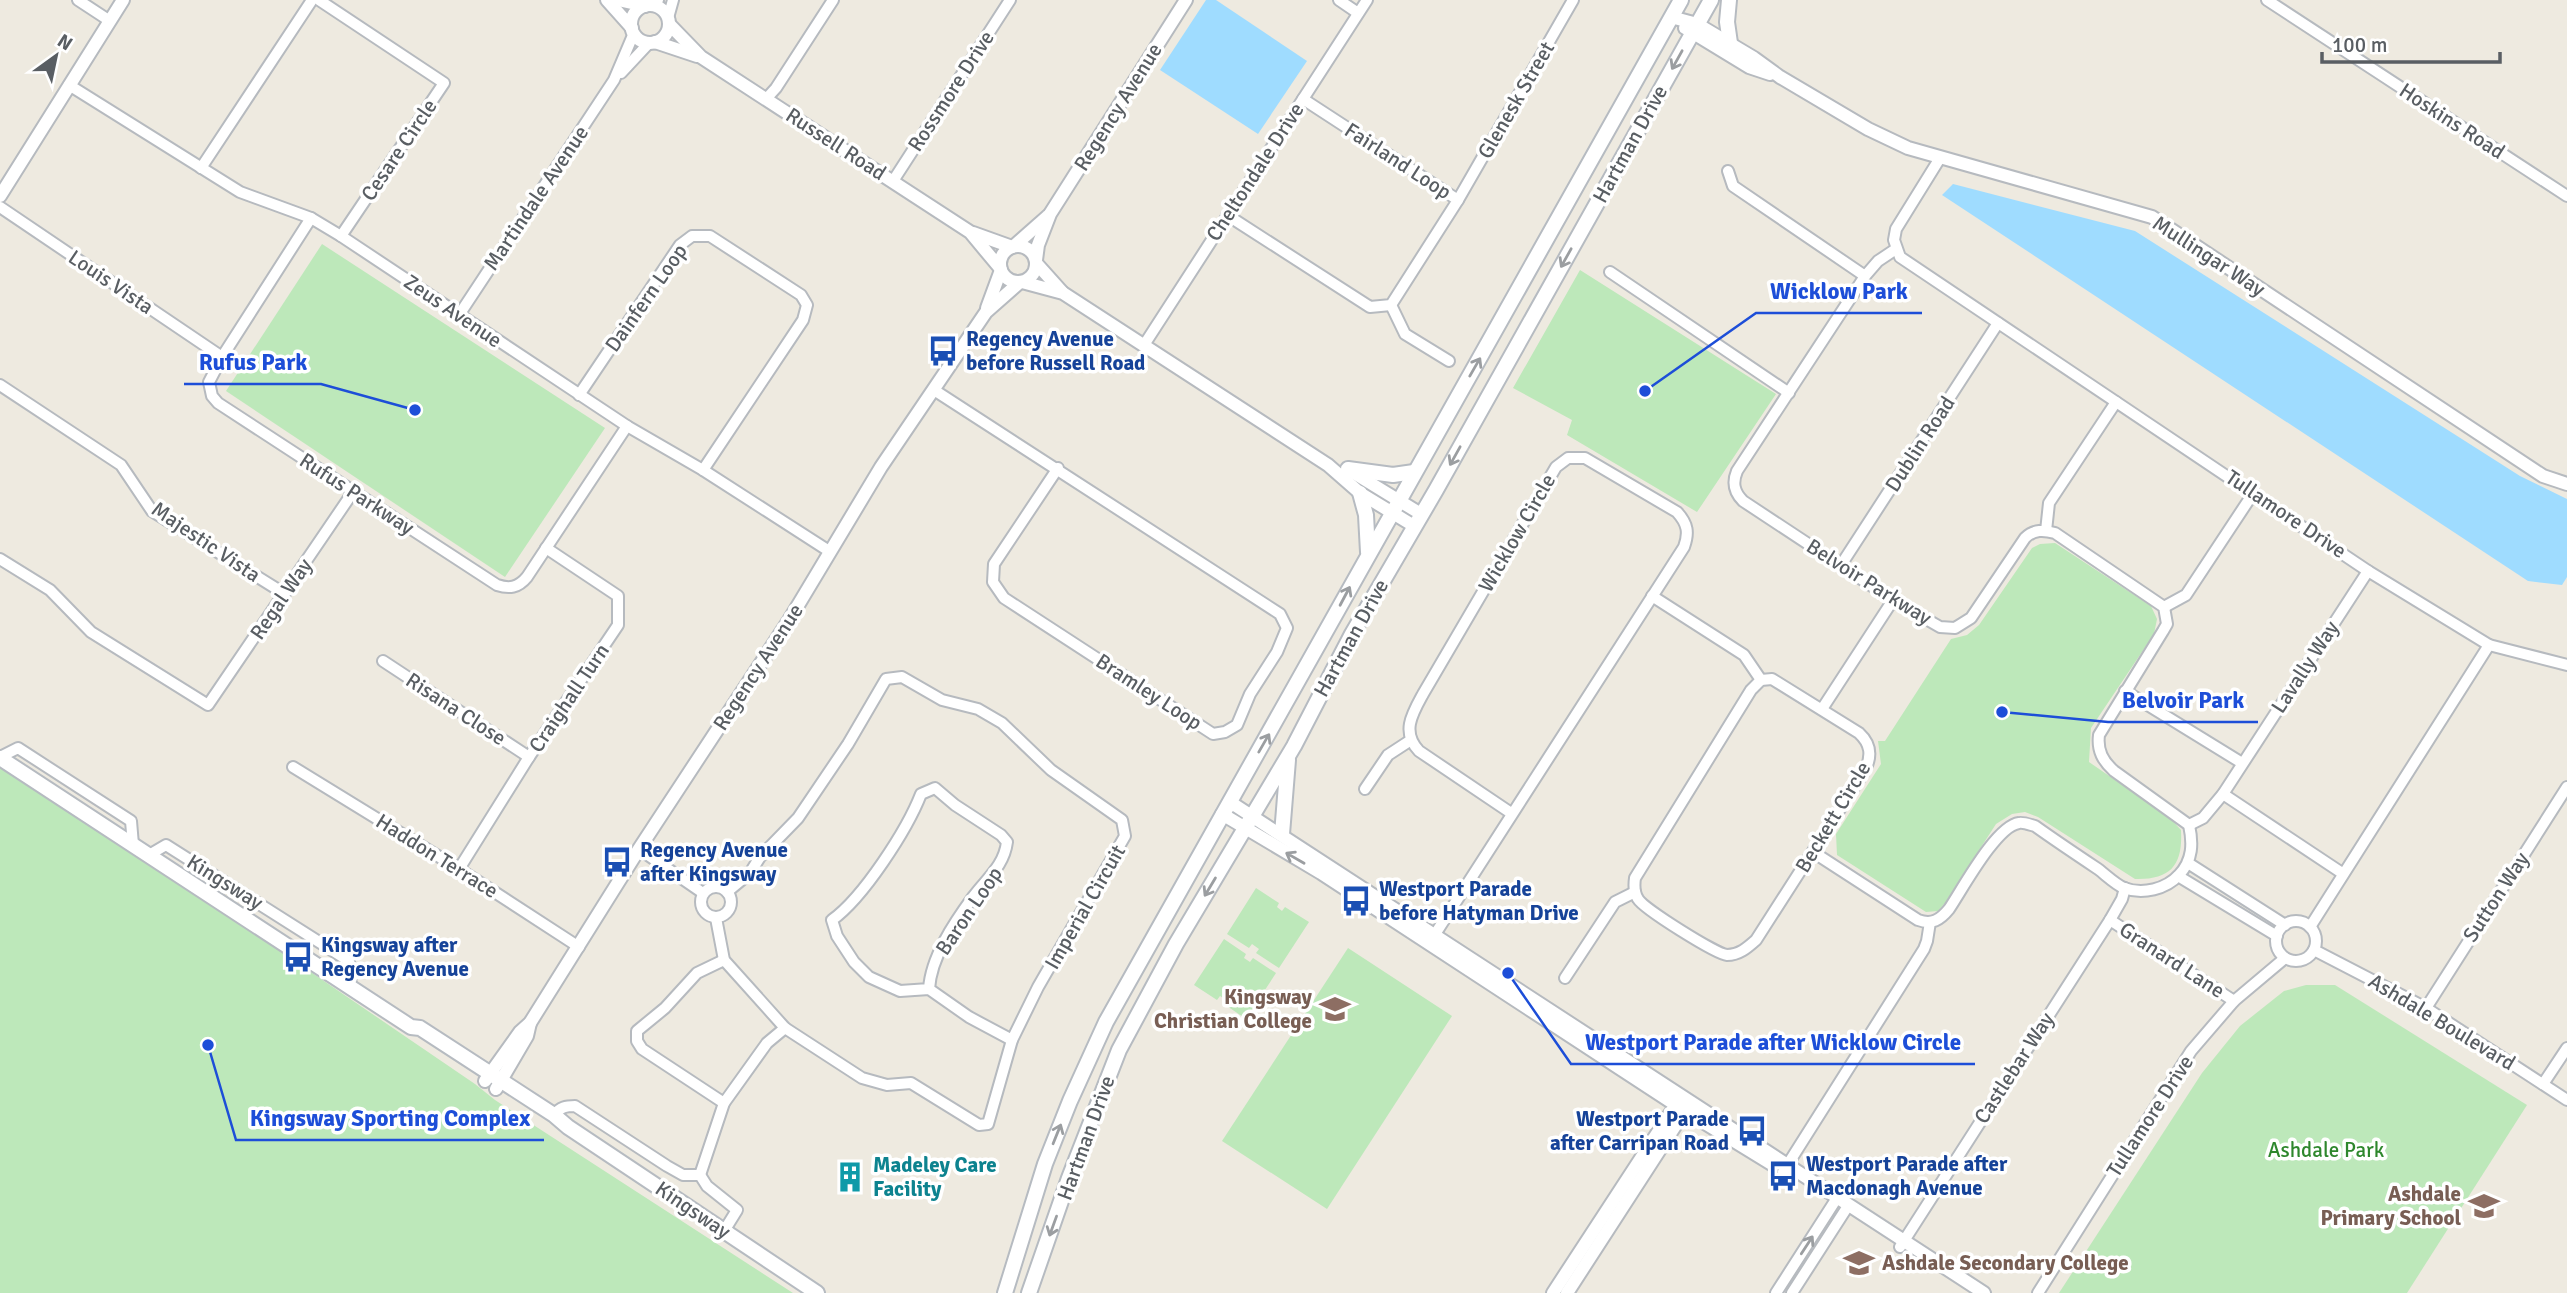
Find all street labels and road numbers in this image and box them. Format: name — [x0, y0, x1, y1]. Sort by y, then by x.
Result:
street label: Rossmore Drive — [902, 26, 1000, 156]
street label: Glenesk Street — [1472, 37, 1560, 163]
street label: Regency Avenue — [1068, 38, 1168, 176]
street label: Hoskins Road — [2394, 77, 2510, 165]
street label: Hartman Drive — [1587, 81, 1673, 207]
street label: Cesare Circle — [355, 94, 443, 206]
street label: Cheltondale Drive — [1201, 98, 1309, 246]
street label: Russell Road — [781, 102, 891, 186]
street label: Fairland Loop — [1340, 117, 1456, 205]
street label: Martindale Avenue — [478, 121, 594, 275]
street label: Mullingar Way — [2148, 210, 2270, 302]
street label: Dainfern Loop — [599, 239, 693, 357]
street label: Louis Vista — [63, 244, 159, 320]
street label: Zeus Avenue — [399, 269, 507, 353]
street label: Dublin Road — [1879, 391, 1961, 497]
street label: Rufus Parkway — [295, 447, 419, 541]
street label: Tullamore Drive — [2221, 464, 2351, 564]
street label: Wicklow Circle — [1473, 469, 1561, 597]
street label: Majestic Vista — [147, 496, 265, 588]
street label: Belvoir Parkway — [1802, 533, 1937, 631]
street label: Regal Way — [244, 553, 318, 645]
street label: Hartman Drive — [1308, 575, 1394, 701]
street label: Regency Avenue — [707, 599, 809, 735]
street label: Lavally Way — [2266, 616, 2345, 718]
street label: Craighall Turn — [523, 639, 615, 757]
street label: Bramley Loop — [1091, 648, 1207, 736]
street label: Risana Close — [401, 667, 511, 751]
street label: Beckett Circle — [1790, 757, 1876, 877]
street label: Haddon Terrace — [371, 808, 503, 904]
street label: Imperial Circuit — [1039, 840, 1131, 974]
street label: Sutton Way — [2457, 847, 2535, 947]
street label: Kingsway — [182, 848, 268, 916]
street label: Baron Loop — [930, 862, 1008, 960]
street label: Granard Lane — [2114, 916, 2230, 1004]
street label: Ashdale Boulevard — [2364, 968, 2520, 1076]
street label: Castlebar Way — [1968, 1007, 2060, 1129]
street label: Tullamore Drive — [2101, 1050, 2199, 1182]
street label: Hartman Drive — [1051, 1072, 1121, 1204]
street label: Kingsway — [650, 1175, 736, 1245]

